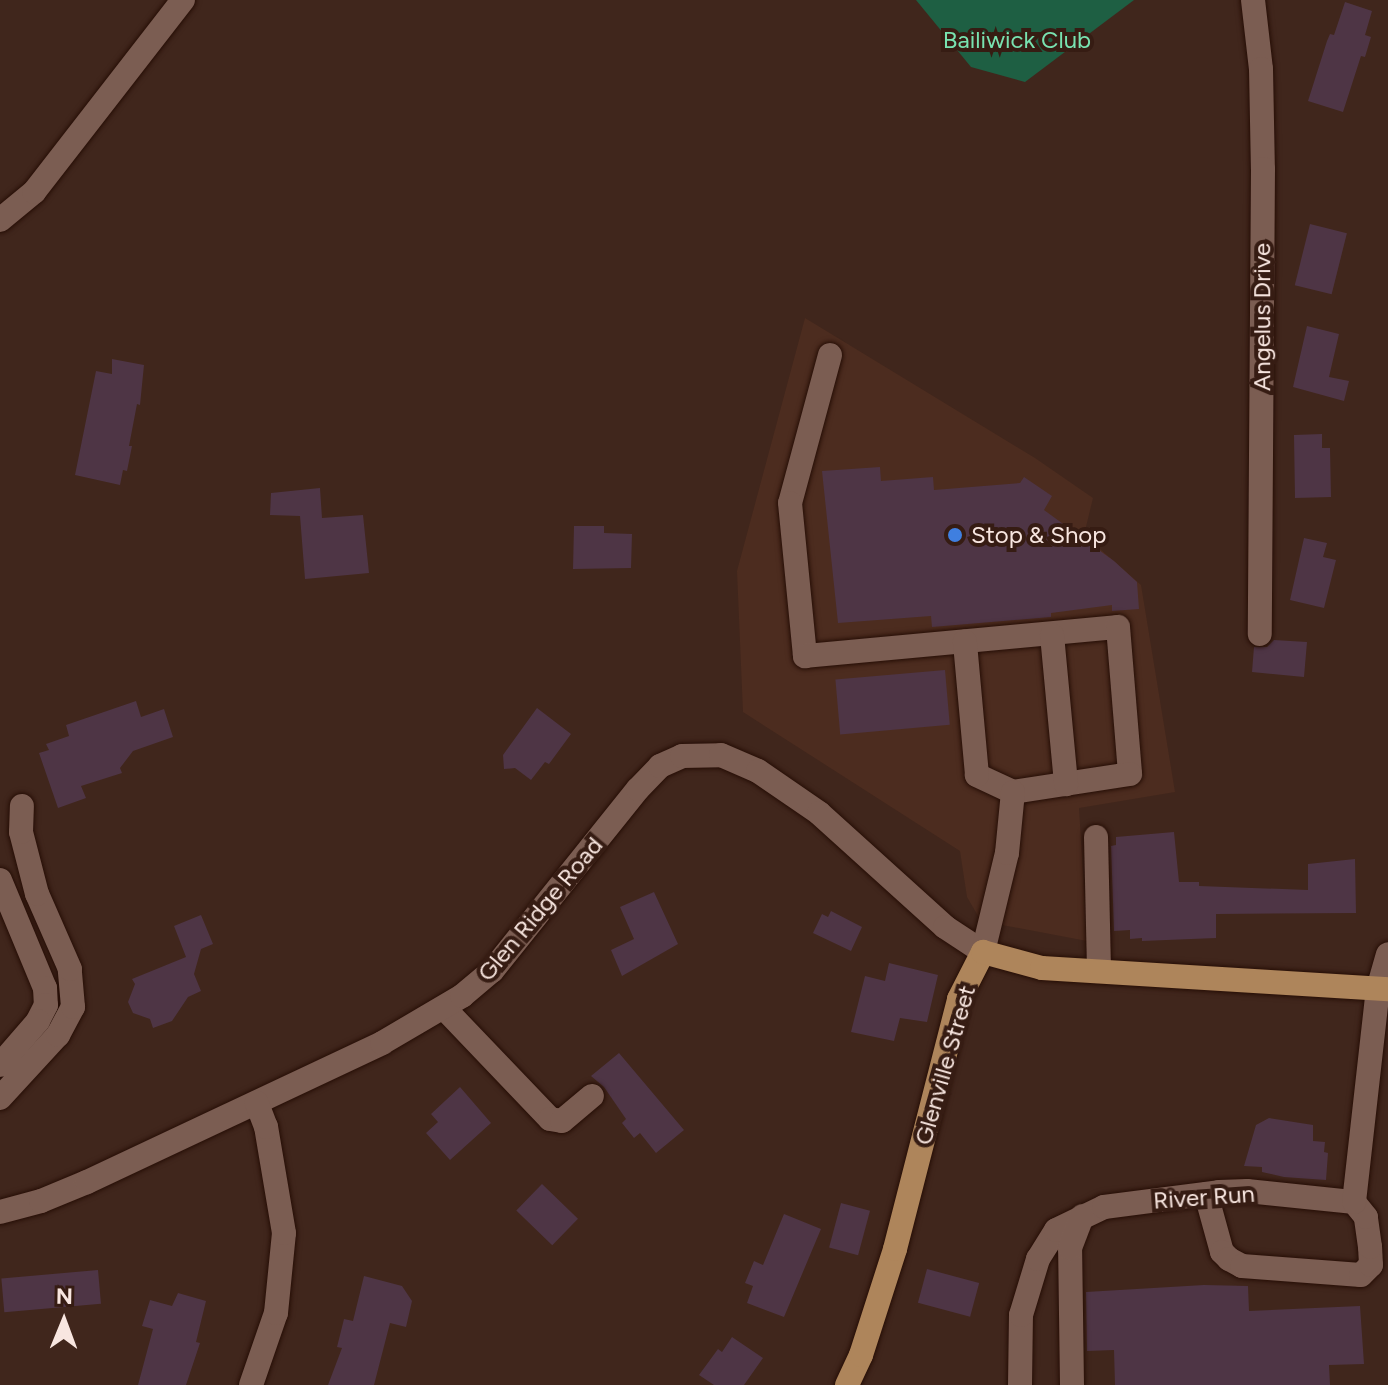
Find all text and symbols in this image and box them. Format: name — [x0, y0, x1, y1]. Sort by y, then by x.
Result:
park label: Bailiwick Club — [943, 26, 1091, 54]
street label: Angelus Drive — [1248, 243, 1276, 391]
place label: Stop & Shop — [971, 521, 1106, 549]
marker: Stop & Shop — [946, 526, 964, 544]
street label: Glen Ridge Road — [471, 831, 609, 987]
street label: Glenville Street — [908, 982, 982, 1148]
street label: River Run — [1152, 1179, 1256, 1215]
north arrow — [24, 1281, 104, 1361]
text: N — [56, 1283, 73, 1310]

